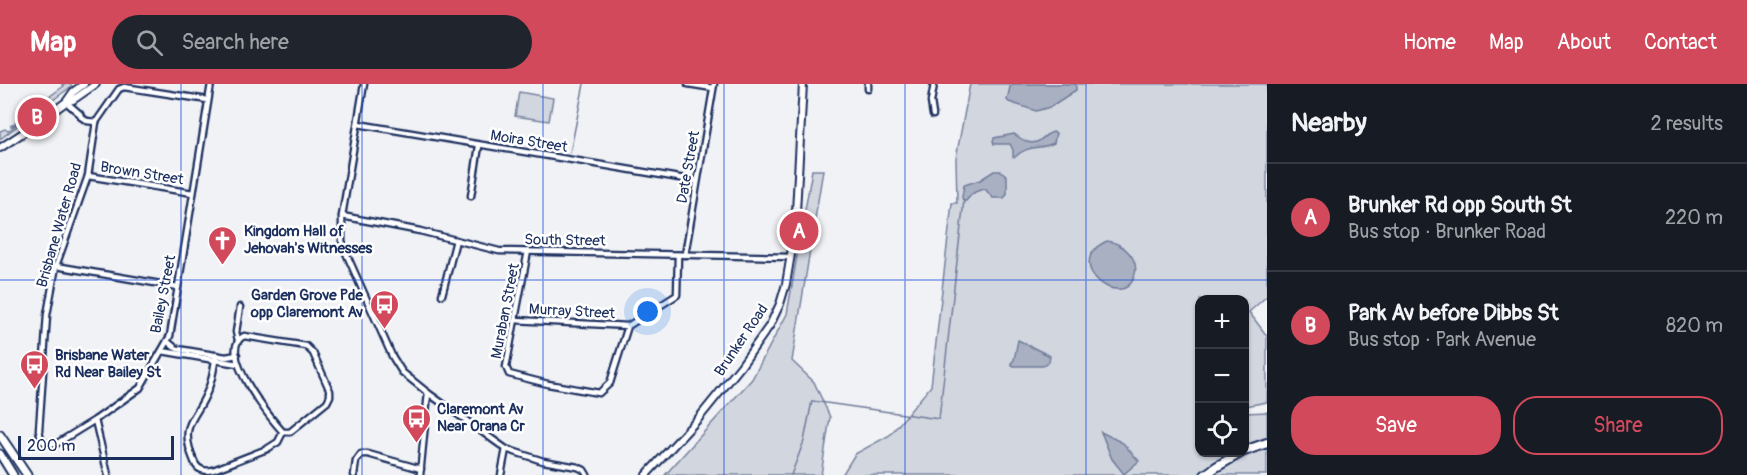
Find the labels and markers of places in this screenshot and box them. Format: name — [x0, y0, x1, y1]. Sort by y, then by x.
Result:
pin: B — [18, 94, 57, 140]
pin: A — [780, 208, 818, 254]
place label: Kingdom Hall of Jehovah's Witnesses — [244, 222, 373, 258]
church icon: Kingdom Hall of Jehovah's Witnesses — [207, 224, 239, 266]
place label: Garden Grove Pde opp Claremont Av — [250, 286, 364, 322]
bus stop icon: Garden Grove Pde opp Claremont Av — [368, 288, 400, 330]
place label: Brisbane Water Rd Near Bailey St — [55, 346, 162, 382]
bus stop icon: Brisbane Water Rd Near Bailey St — [18, 348, 50, 390]
place label: Claremont Av Near Orana Cr — [437, 400, 526, 436]
bus stop icon: Claremont Av Near Orana Cr — [400, 402, 432, 444]

